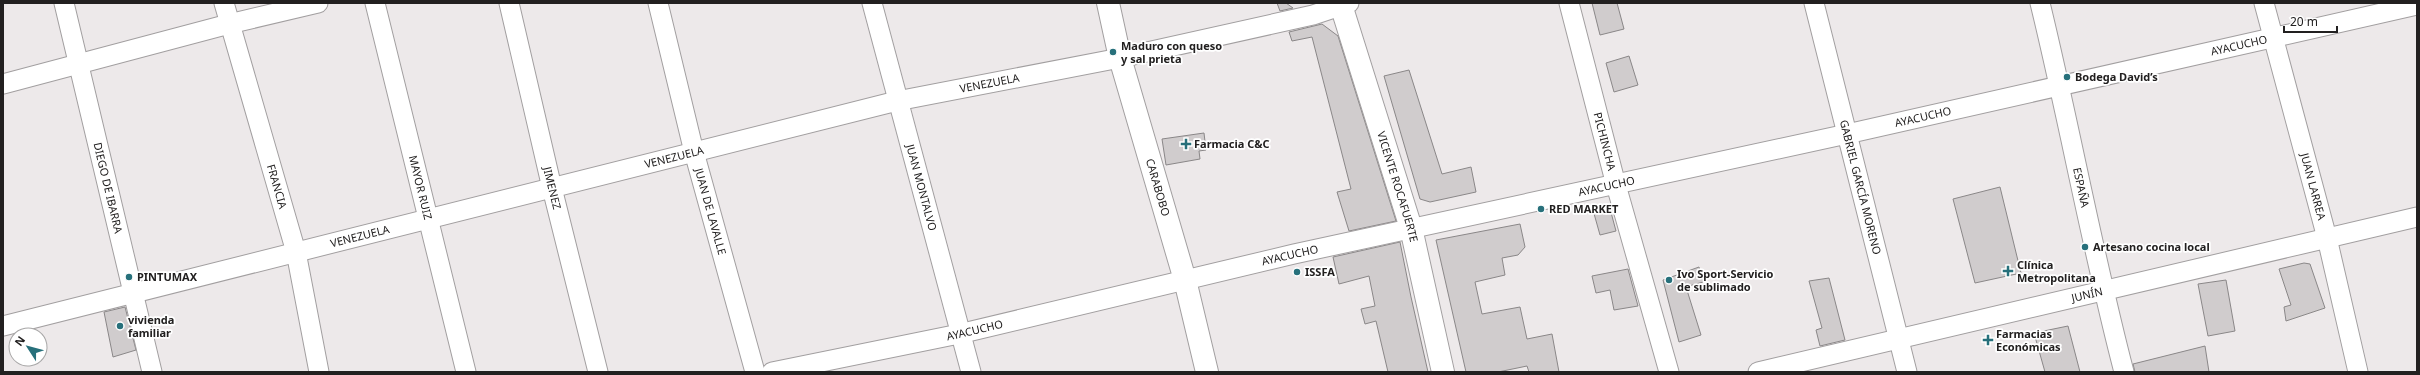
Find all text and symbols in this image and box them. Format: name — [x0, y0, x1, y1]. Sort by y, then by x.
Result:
scale bar — [2284, 8, 2337, 34]
text: 20 m — [2290, 13, 2318, 30]
street label: AYACUCHO — [2209, 31, 2269, 58]
place label: Maduro con queso y sal prieta — [1121, 38, 1222, 66]
marker: Maduro con queso y sal prieta — [1108, 47, 1118, 57]
street label: VENEZUELA — [958, 69, 1021, 96]
place label: Bodega David’s — [2075, 69, 2158, 84]
marker: Bodega David’s — [2062, 72, 2072, 82]
street label: AYACUCHO — [1893, 103, 1953, 130]
street label: PICHINCHA — [1591, 111, 1620, 173]
street label: GABRIEL GARCÍA MORENO — [1837, 118, 1885, 256]
street label: VICENTE ROCAFUERTE — [1374, 129, 1422, 244]
place label: Farmacia C&C — [1194, 136, 1270, 151]
marker: Farmacia C&C — [1181, 139, 1191, 149]
street label: DIEGO DE IBARRA — [90, 141, 127, 236]
street label: JUAN MONTALVO — [903, 141, 941, 232]
street label: VENEZUELA — [643, 142, 706, 171]
street label: JUAN LARREA — [2297, 150, 2330, 223]
street label: MAYOR RUIZ — [406, 154, 436, 221]
street label: CARABOBO — [1143, 157, 1174, 218]
street label: FRANCIA — [264, 162, 291, 211]
street label: JIMENEZ — [540, 164, 565, 211]
street label: JUAN DE LAVALLE — [692, 165, 730, 256]
street label: ESPAÑA — [2070, 166, 2093, 210]
street label: AYACUCHO — [1577, 172, 1636, 199]
place label: RED MARKET — [1549, 201, 1619, 216]
marker: RED MARKET — [1536, 204, 1546, 214]
street label: VENEZUELA — [329, 221, 392, 250]
place label: Artesano cocina local — [2093, 239, 2210, 254]
street label: AYACUCHO — [1260, 241, 1319, 268]
marker: Artesano cocina local — [2080, 242, 2090, 252]
place label: Clínica Metropolitana — [2017, 257, 2096, 285]
place label: ISSFA — [1305, 264, 1335, 279]
marker: Clínica Metropolitana — [2002, 265, 2014, 277]
place label: Ivo Sport-Servicio de sublimado — [1677, 266, 1773, 294]
marker: ISSFA — [1292, 267, 1302, 277]
place label: PINTUMAX — [137, 269, 198, 284]
marker: PINTUMAX — [124, 272, 134, 282]
marker: Ivo Sport-Servicio de sublimado — [1664, 275, 1674, 285]
street label: JUNÍN — [2069, 283, 2104, 305]
place label: vivienda familiar — [128, 312, 174, 340]
street label: AYACUCHO — [945, 316, 1004, 343]
marker: vivienda familiar — [115, 321, 125, 331]
place label: Farmacias Económicas — [1996, 326, 2061, 354]
north arrow — [8, 327, 48, 367]
text: N — [11, 333, 28, 349]
marker: Farmacias Económicas — [1983, 335, 1993, 345]

